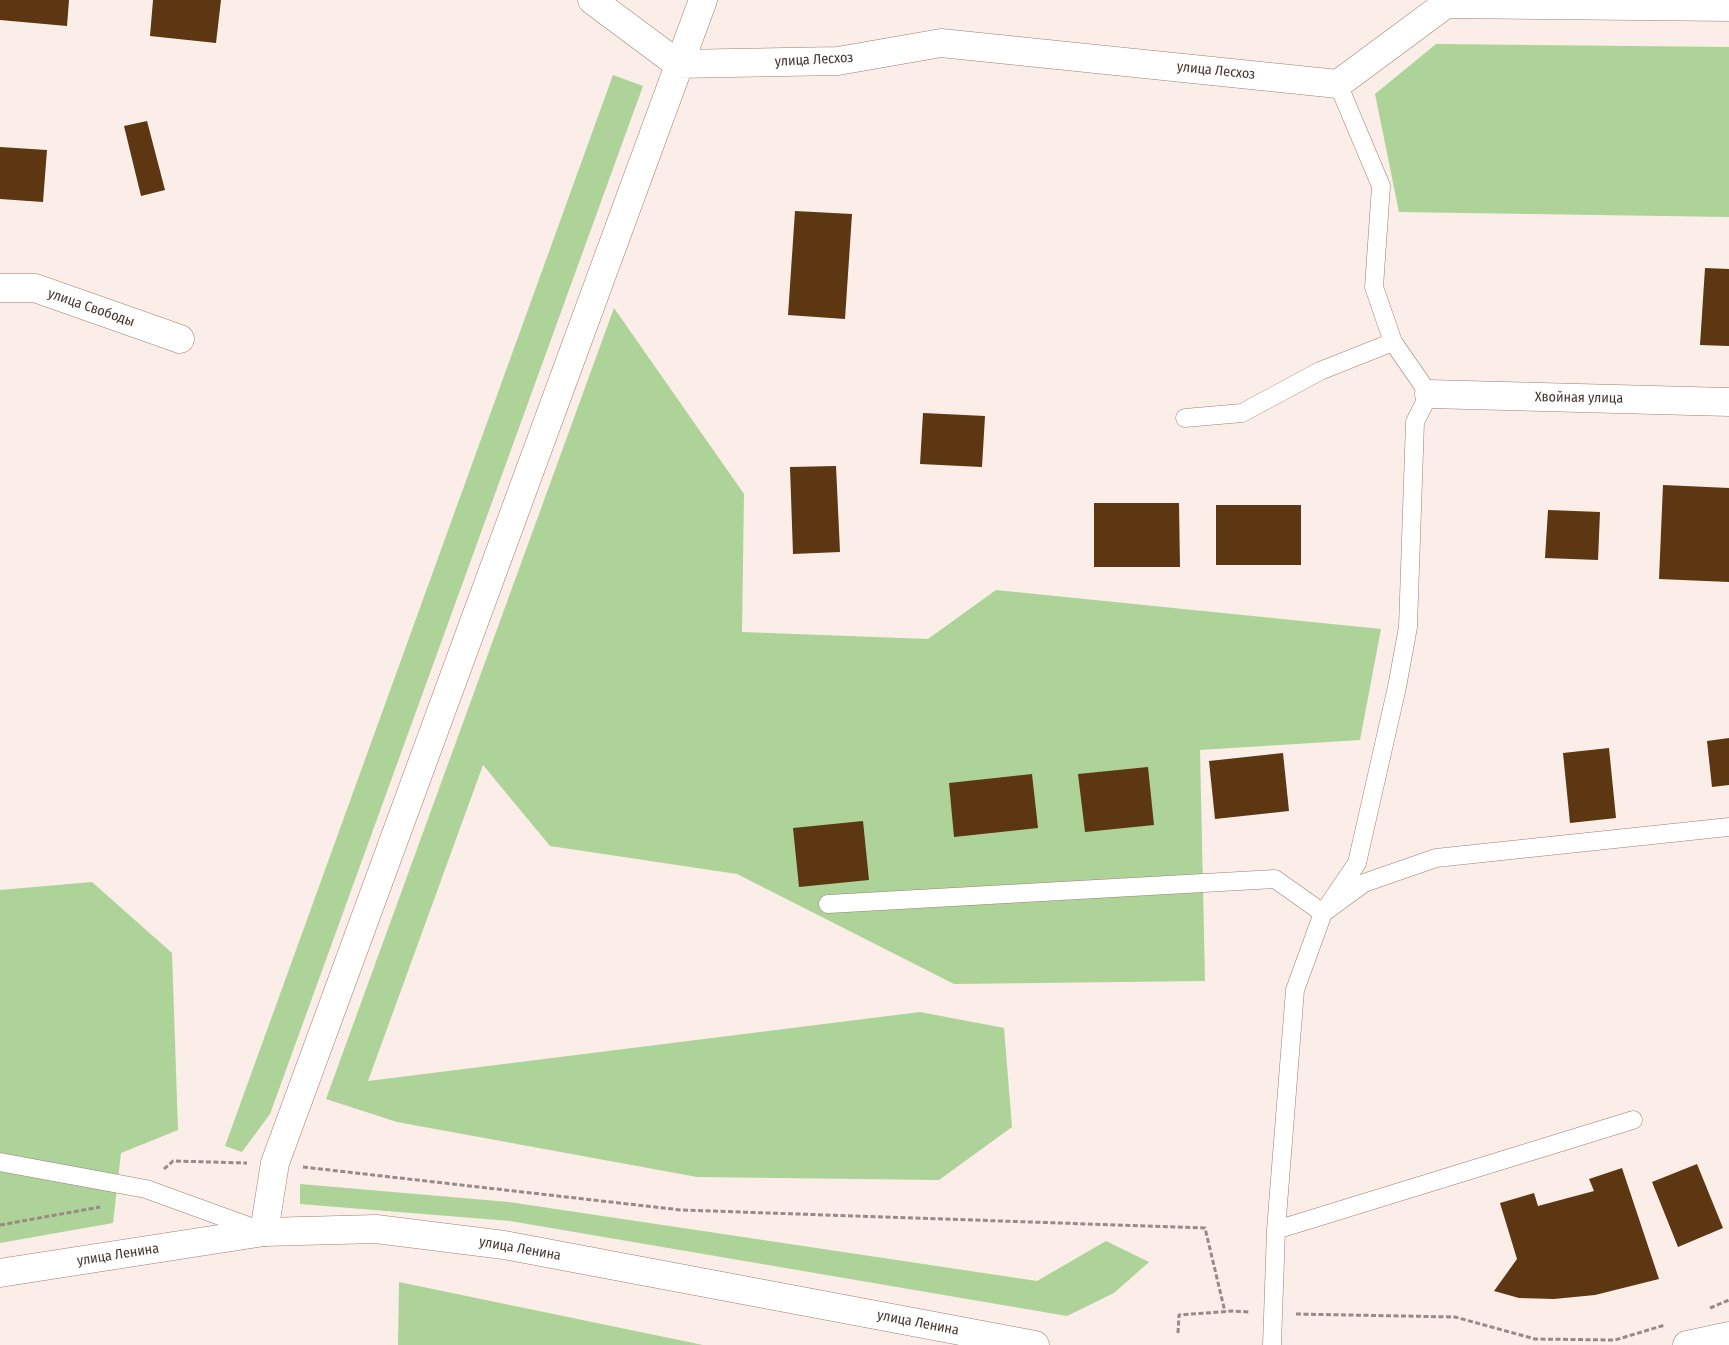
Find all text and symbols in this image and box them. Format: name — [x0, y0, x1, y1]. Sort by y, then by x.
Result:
street label: улица Лесхоз — [774, 50, 854, 70]
street label: улица Лесхоз — [1176, 59, 1256, 83]
street label: улица Свободы — [45, 285, 137, 331]
street label: Хвойная улица — [1535, 389, 1623, 407]
street label: улица Ленина — [478, 1234, 562, 1264]
street label: улица Ленина — [76, 1240, 160, 1270]
street label: улица Ленина — [876, 1307, 960, 1339]

